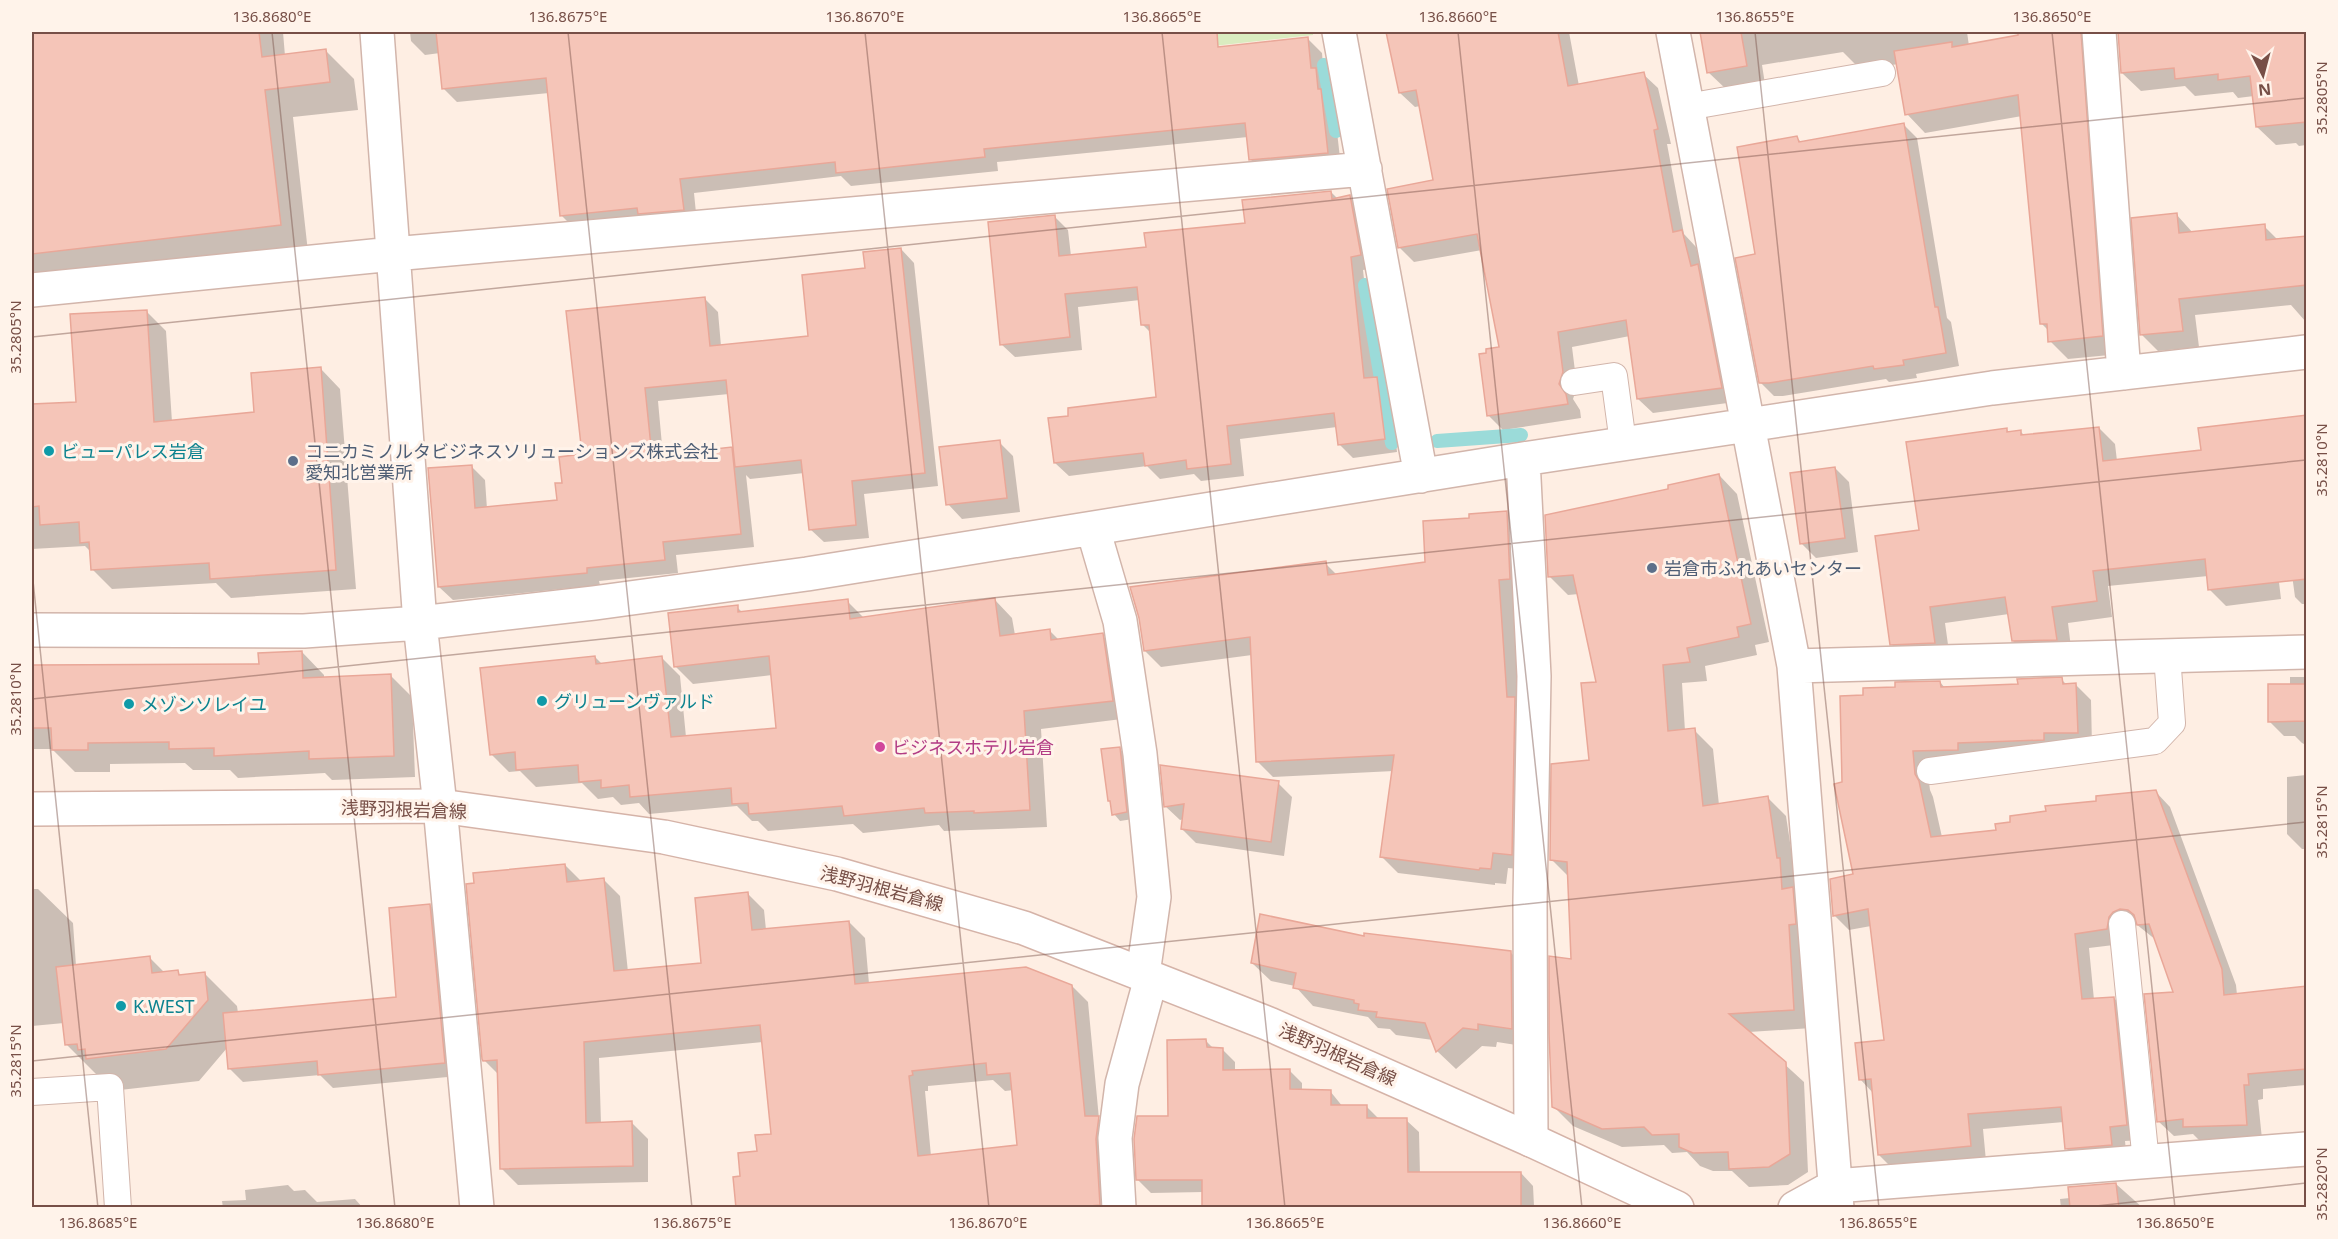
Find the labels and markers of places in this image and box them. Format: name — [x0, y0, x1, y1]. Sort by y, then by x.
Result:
place label: ビューパレス岩倉 — [61, 439, 205, 463]
place label: コニカミノルタビジネスソリューションズ株式会社 愛知北営業所 — [305, 439, 718, 484]
marker: ビューパレス岩倉 — [42, 444, 56, 458]
marker: コニカミノルタビジネスソリューションズ株式会社 愛知北営業所 — [286, 454, 300, 468]
place label: 岩倉市ふれあいセンター — [1664, 556, 1862, 580]
marker: 岩倉市ふれあいセンター — [1645, 561, 1659, 575]
place label: グリューンヴァルド — [554, 689, 715, 713]
place label: メゾンソレイユ — [141, 692, 267, 716]
marker: グリューンヴァルド — [535, 694, 549, 708]
marker: メゾンソレイユ — [122, 697, 136, 711]
place label: ビジネスホテル岩倉 — [892, 735, 1054, 759]
marker: ビジネスホテル岩倉 — [873, 740, 887, 754]
place label: K.WEST — [133, 994, 195, 1018]
marker: K.WEST — [114, 999, 128, 1013]

